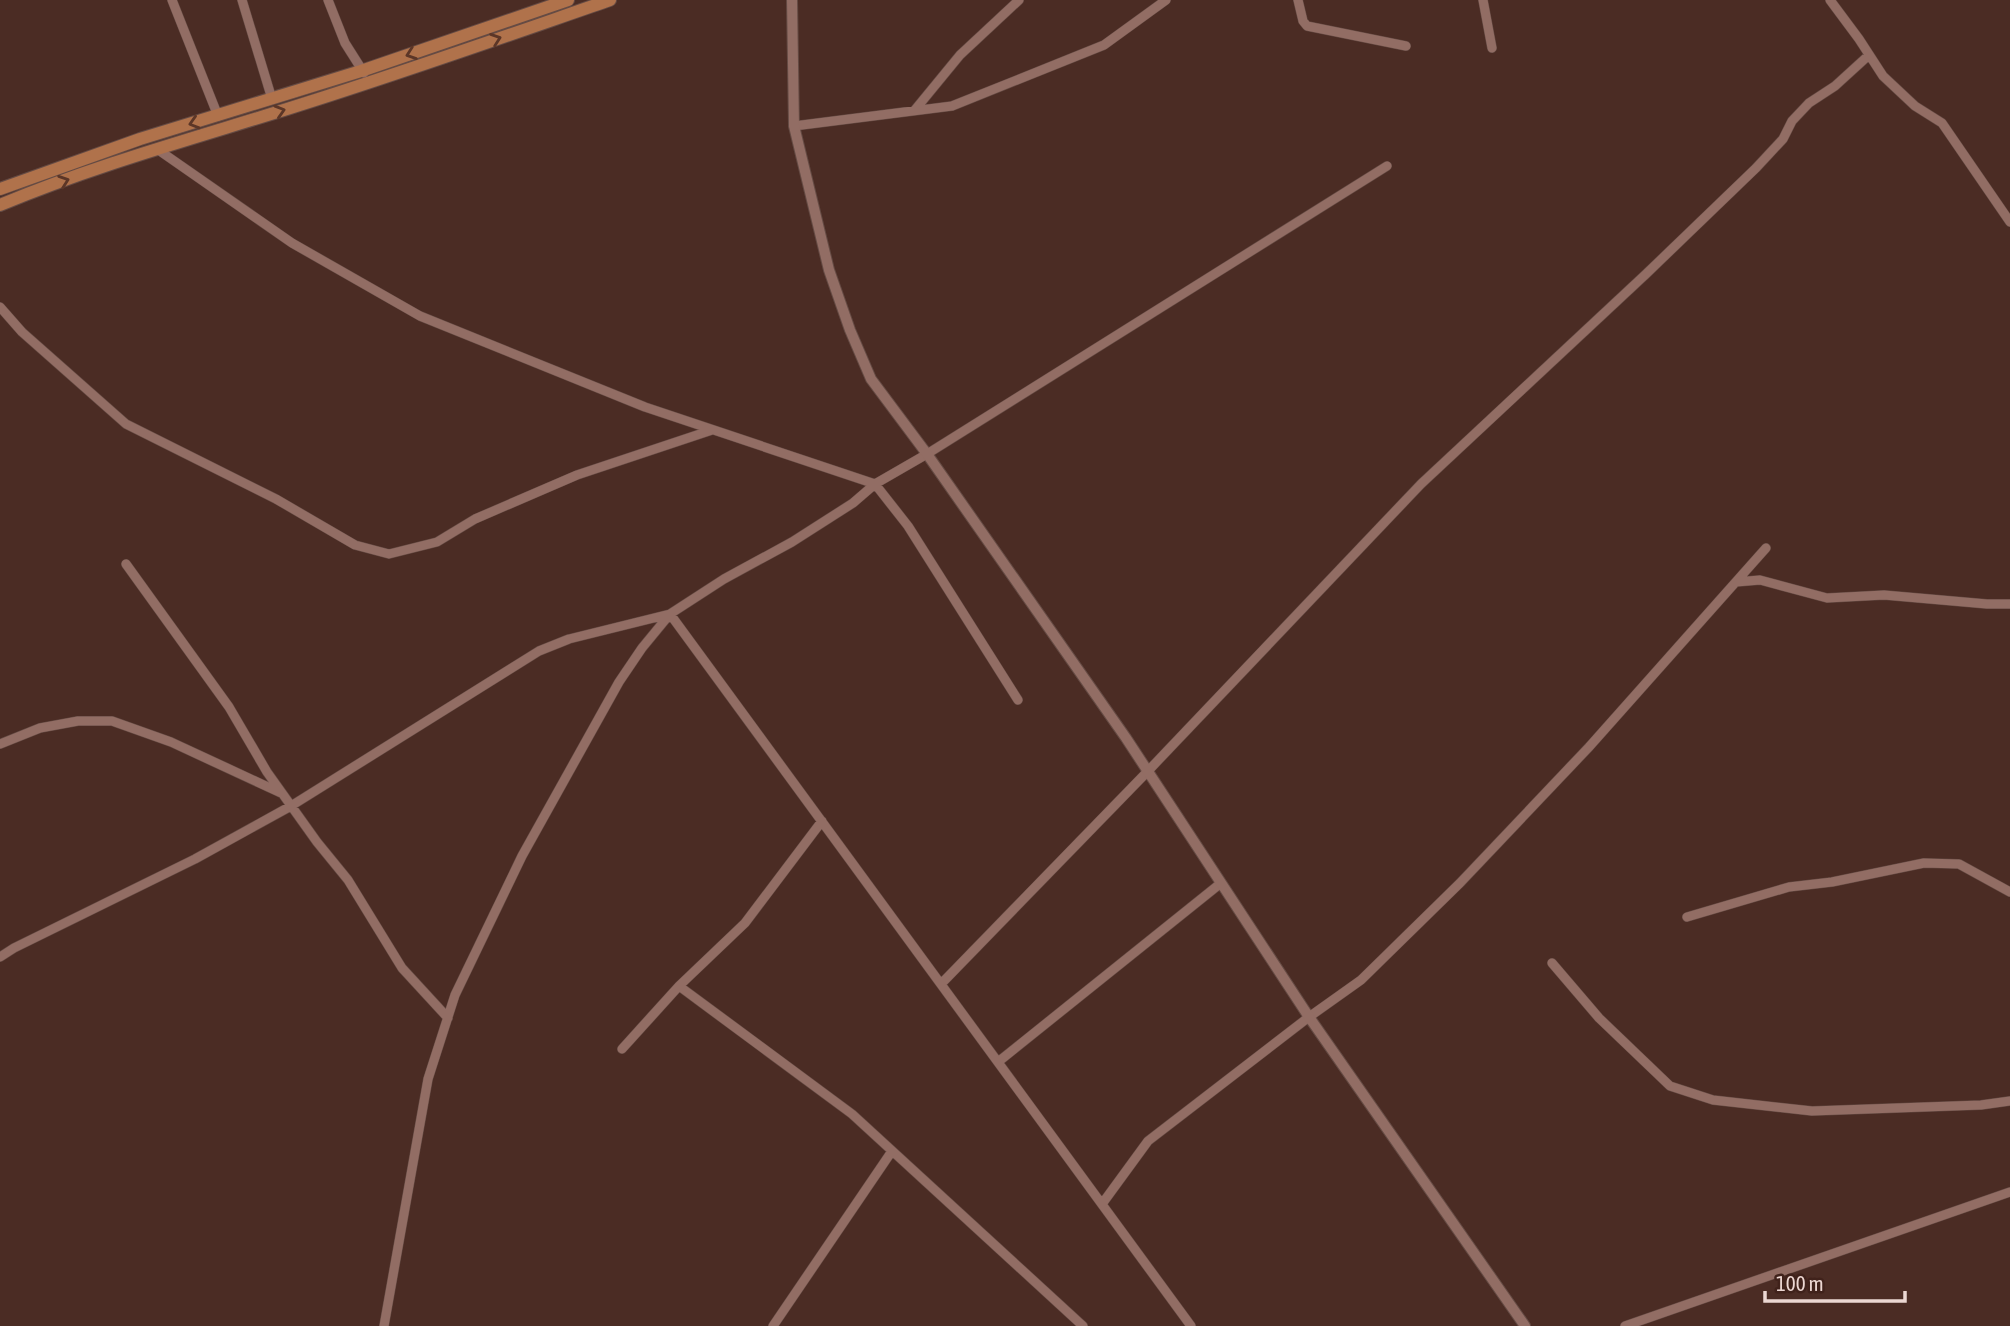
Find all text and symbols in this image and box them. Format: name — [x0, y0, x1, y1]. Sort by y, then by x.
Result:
one-way arrow — [490, 34, 502, 48]
one-way arrow — [405, 46, 418, 60]
one-way arrow — [274, 105, 286, 120]
one-way arrow — [188, 115, 200, 130]
one-way arrow — [57, 174, 69, 189]
scale bar — [1765, 1260, 1905, 1304]
text: 100 m — [1776, 1271, 1824, 1295]

